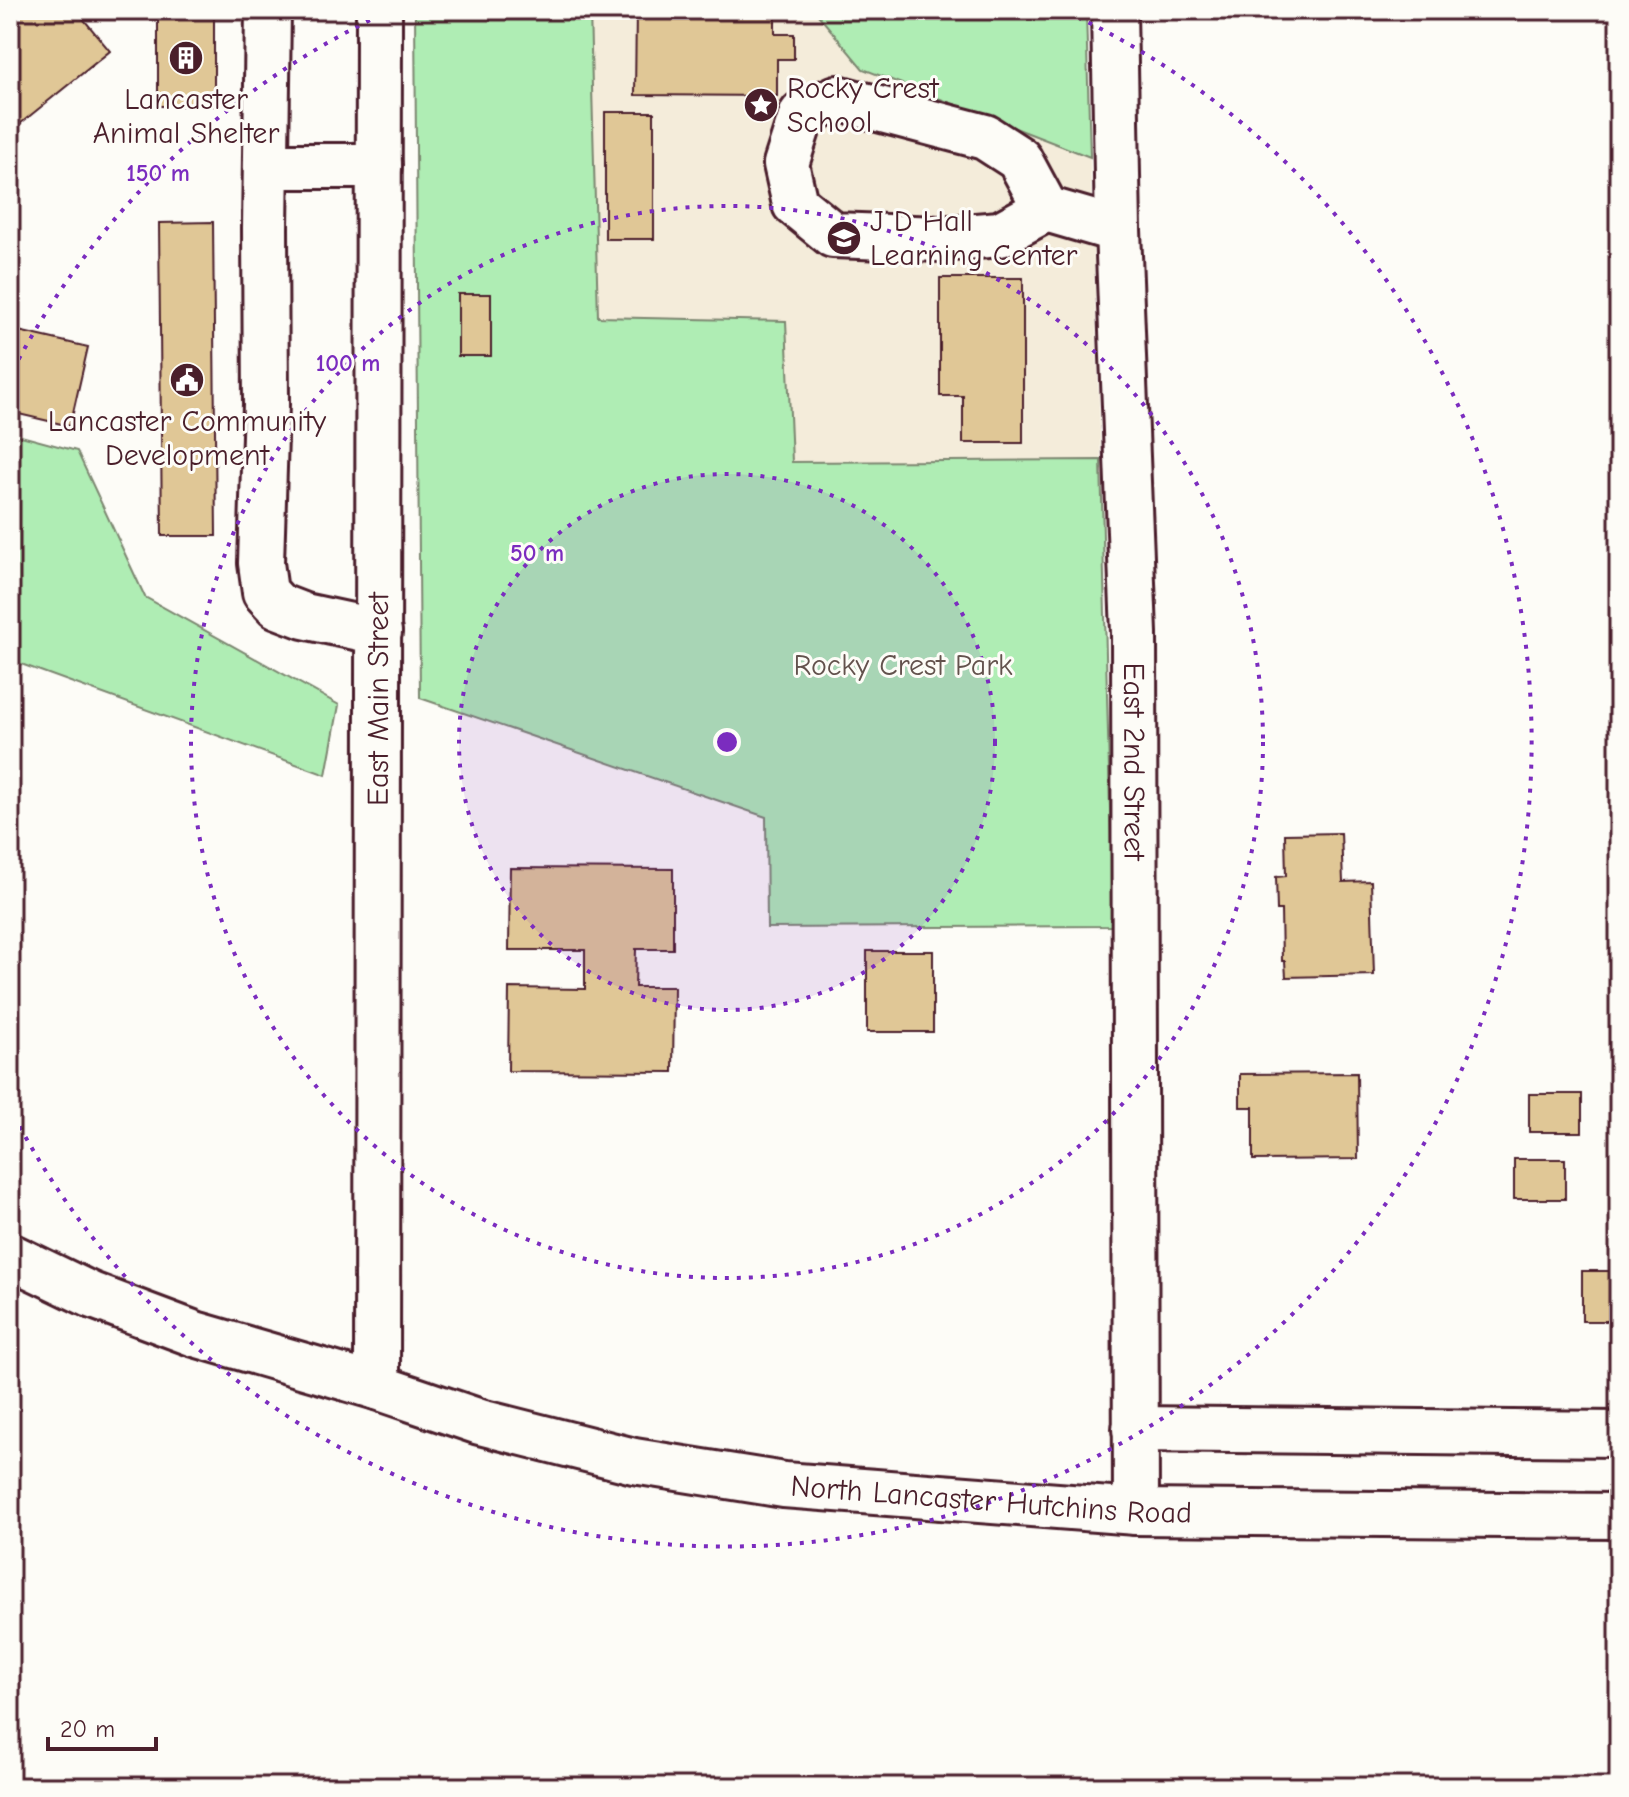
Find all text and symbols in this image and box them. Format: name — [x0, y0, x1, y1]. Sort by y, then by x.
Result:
building icon: Lancaster Animal Shelter — [167, 39, 205, 77]
place label: Rocky Crest School — [787, 71, 940, 140]
place label: Lancaster Animal Shelter — [93, 82, 279, 151]
place icon: Rocky Crest School — [742, 86, 780, 124]
text: 150 m — [126, 159, 190, 187]
place label: J D Hall Learning Center — [870, 204, 1078, 273]
school or university icon: J D Hall Learning Center — [825, 219, 863, 257]
text: 100 m — [316, 349, 380, 377]
public building icon: Lancaster Community Development — [168, 361, 206, 399]
place label: Lancaster Community Development — [48, 404, 327, 473]
text: 50 m — [510, 539, 564, 567]
street label: East Main Street — [361, 591, 396, 806]
park label: Rocky Crest Park — [793, 648, 1013, 683]
street label: East 2nd Street — [1116, 663, 1152, 862]
centre of rings — [713, 728, 741, 756]
street label: North Lancaster Hutchins Road — [790, 1469, 1192, 1531]
scale bar — [48, 1701, 156, 1751]
text: 20 m — [60, 1715, 115, 1743]

